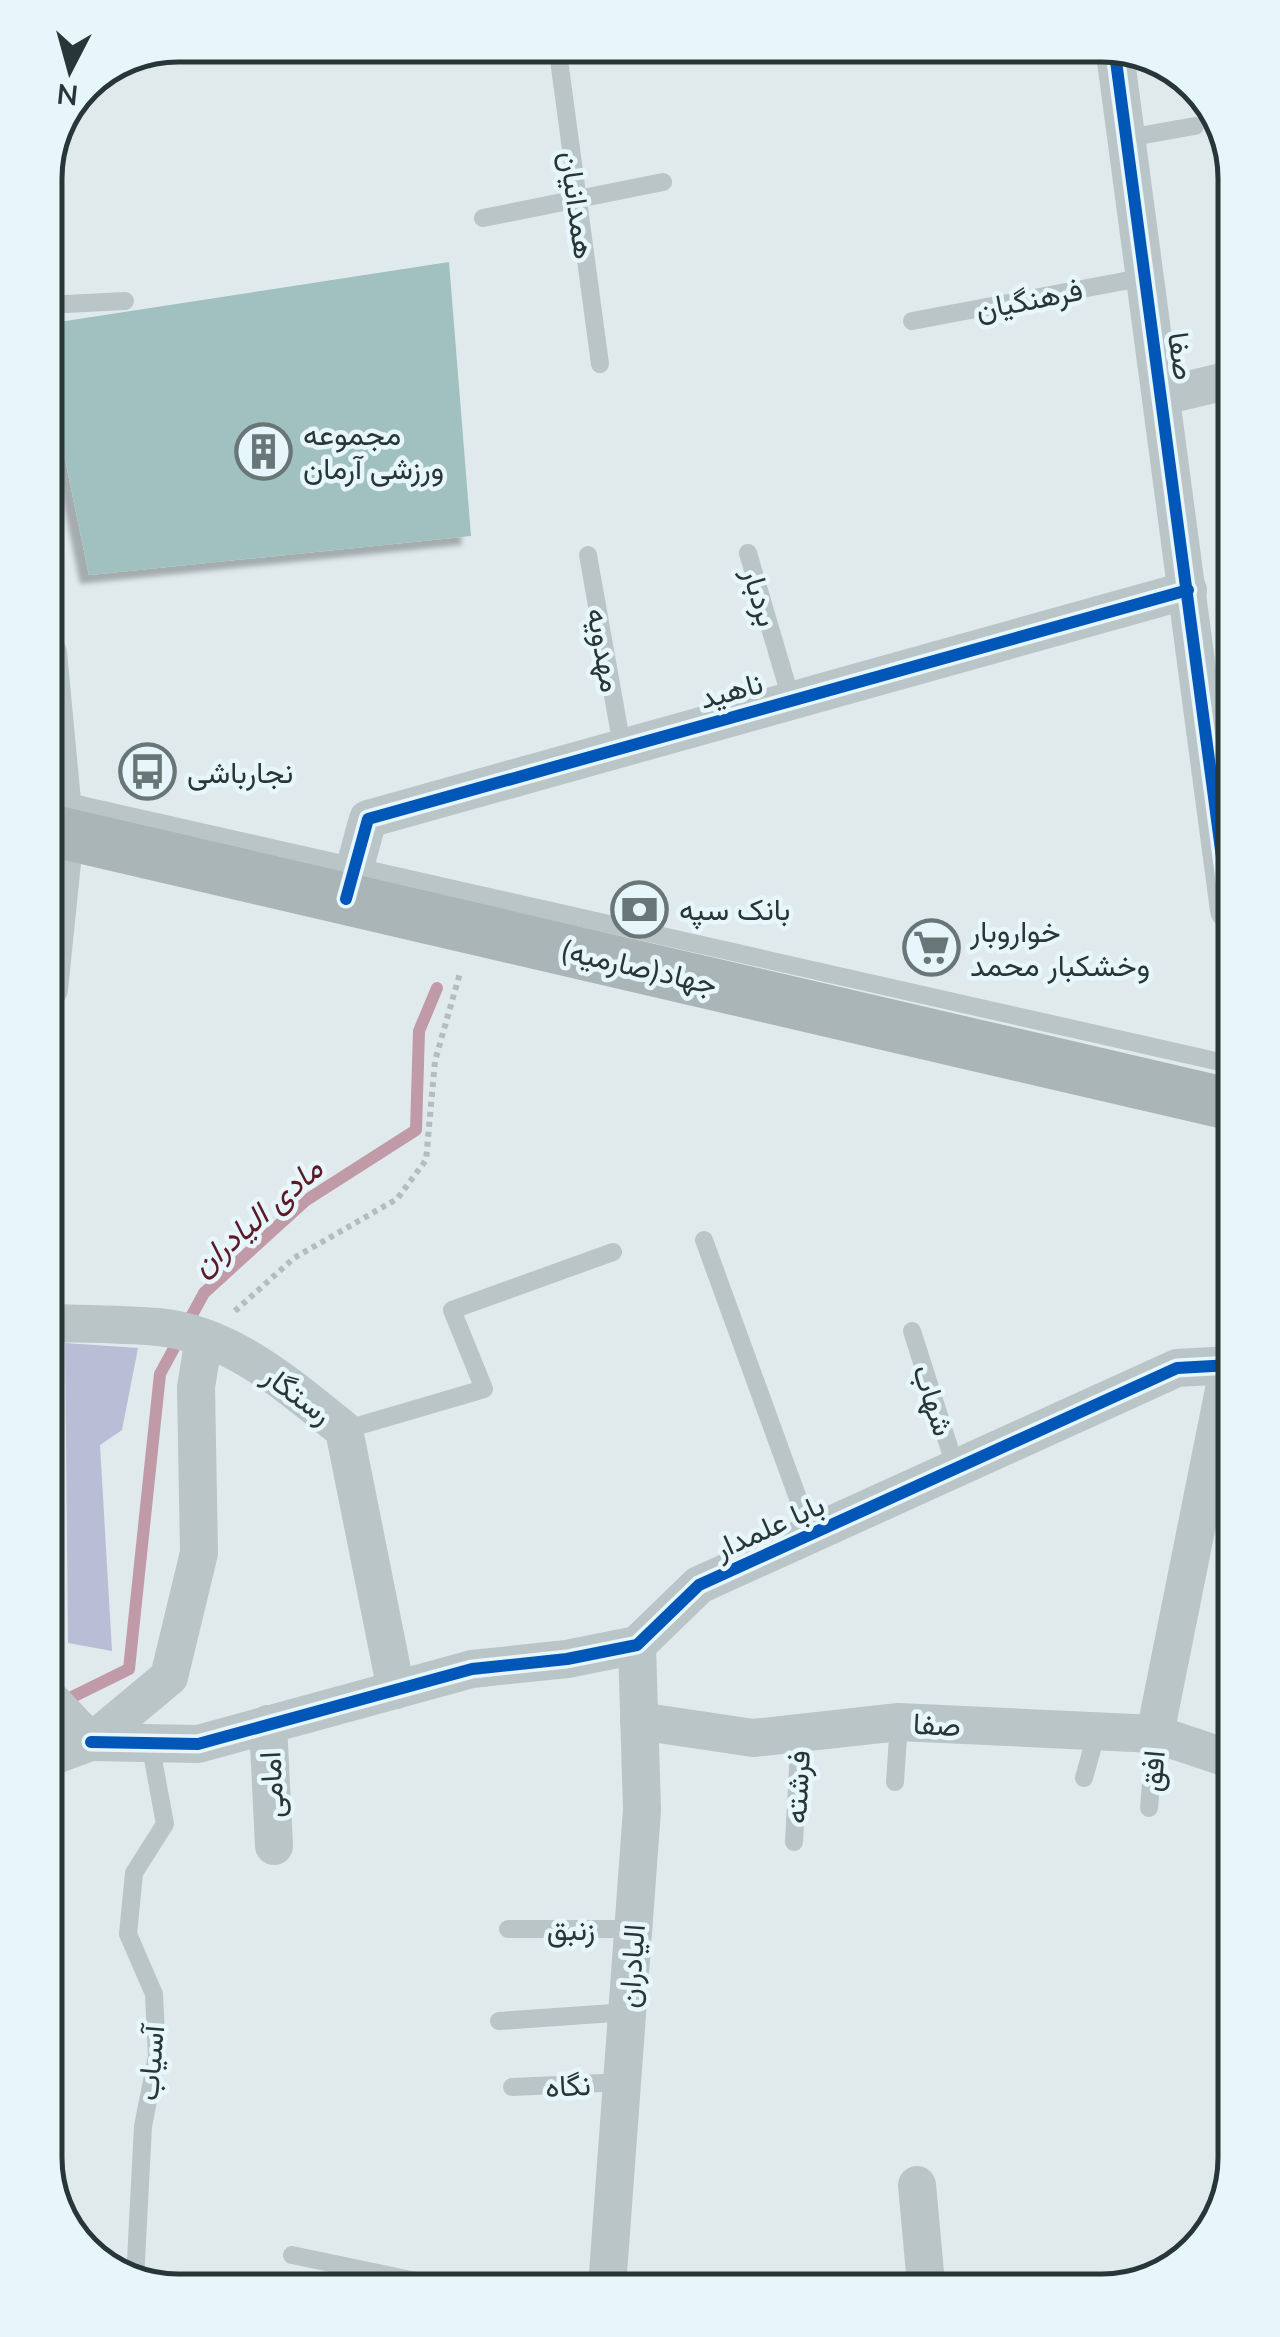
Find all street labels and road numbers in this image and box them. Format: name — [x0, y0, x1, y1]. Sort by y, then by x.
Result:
street label: همدانیان — [552, 149, 604, 261]
street label: فرهنگیان — [972, 270, 1086, 328]
street label: صفا — [1160, 330, 1204, 382]
street label: بردبار — [734, 562, 787, 631]
street label: مهدویه — [579, 605, 631, 695]
street label: ناهید — [695, 663, 767, 717]
street label: جهاد(صارمیه) — [557, 930, 721, 1002]
street label: رستگار — [255, 1355, 340, 1432]
street label: شهاب — [905, 1360, 963, 1440]
street label: بابا علمدار — [707, 1485, 830, 1568]
street label: صفا — [912, 1704, 962, 1744]
street label: فرشته — [776, 1749, 818, 1825]
street label: افق — [1131, 1749, 1173, 1793]
street label: امامی — [250, 1751, 292, 1819]
street label: زنبق — [547, 1910, 595, 1948]
street label: الیادران — [609, 1923, 653, 2009]
street label: آسیاب — [128, 2022, 172, 2102]
street label: نگاه — [544, 2065, 592, 2105]

